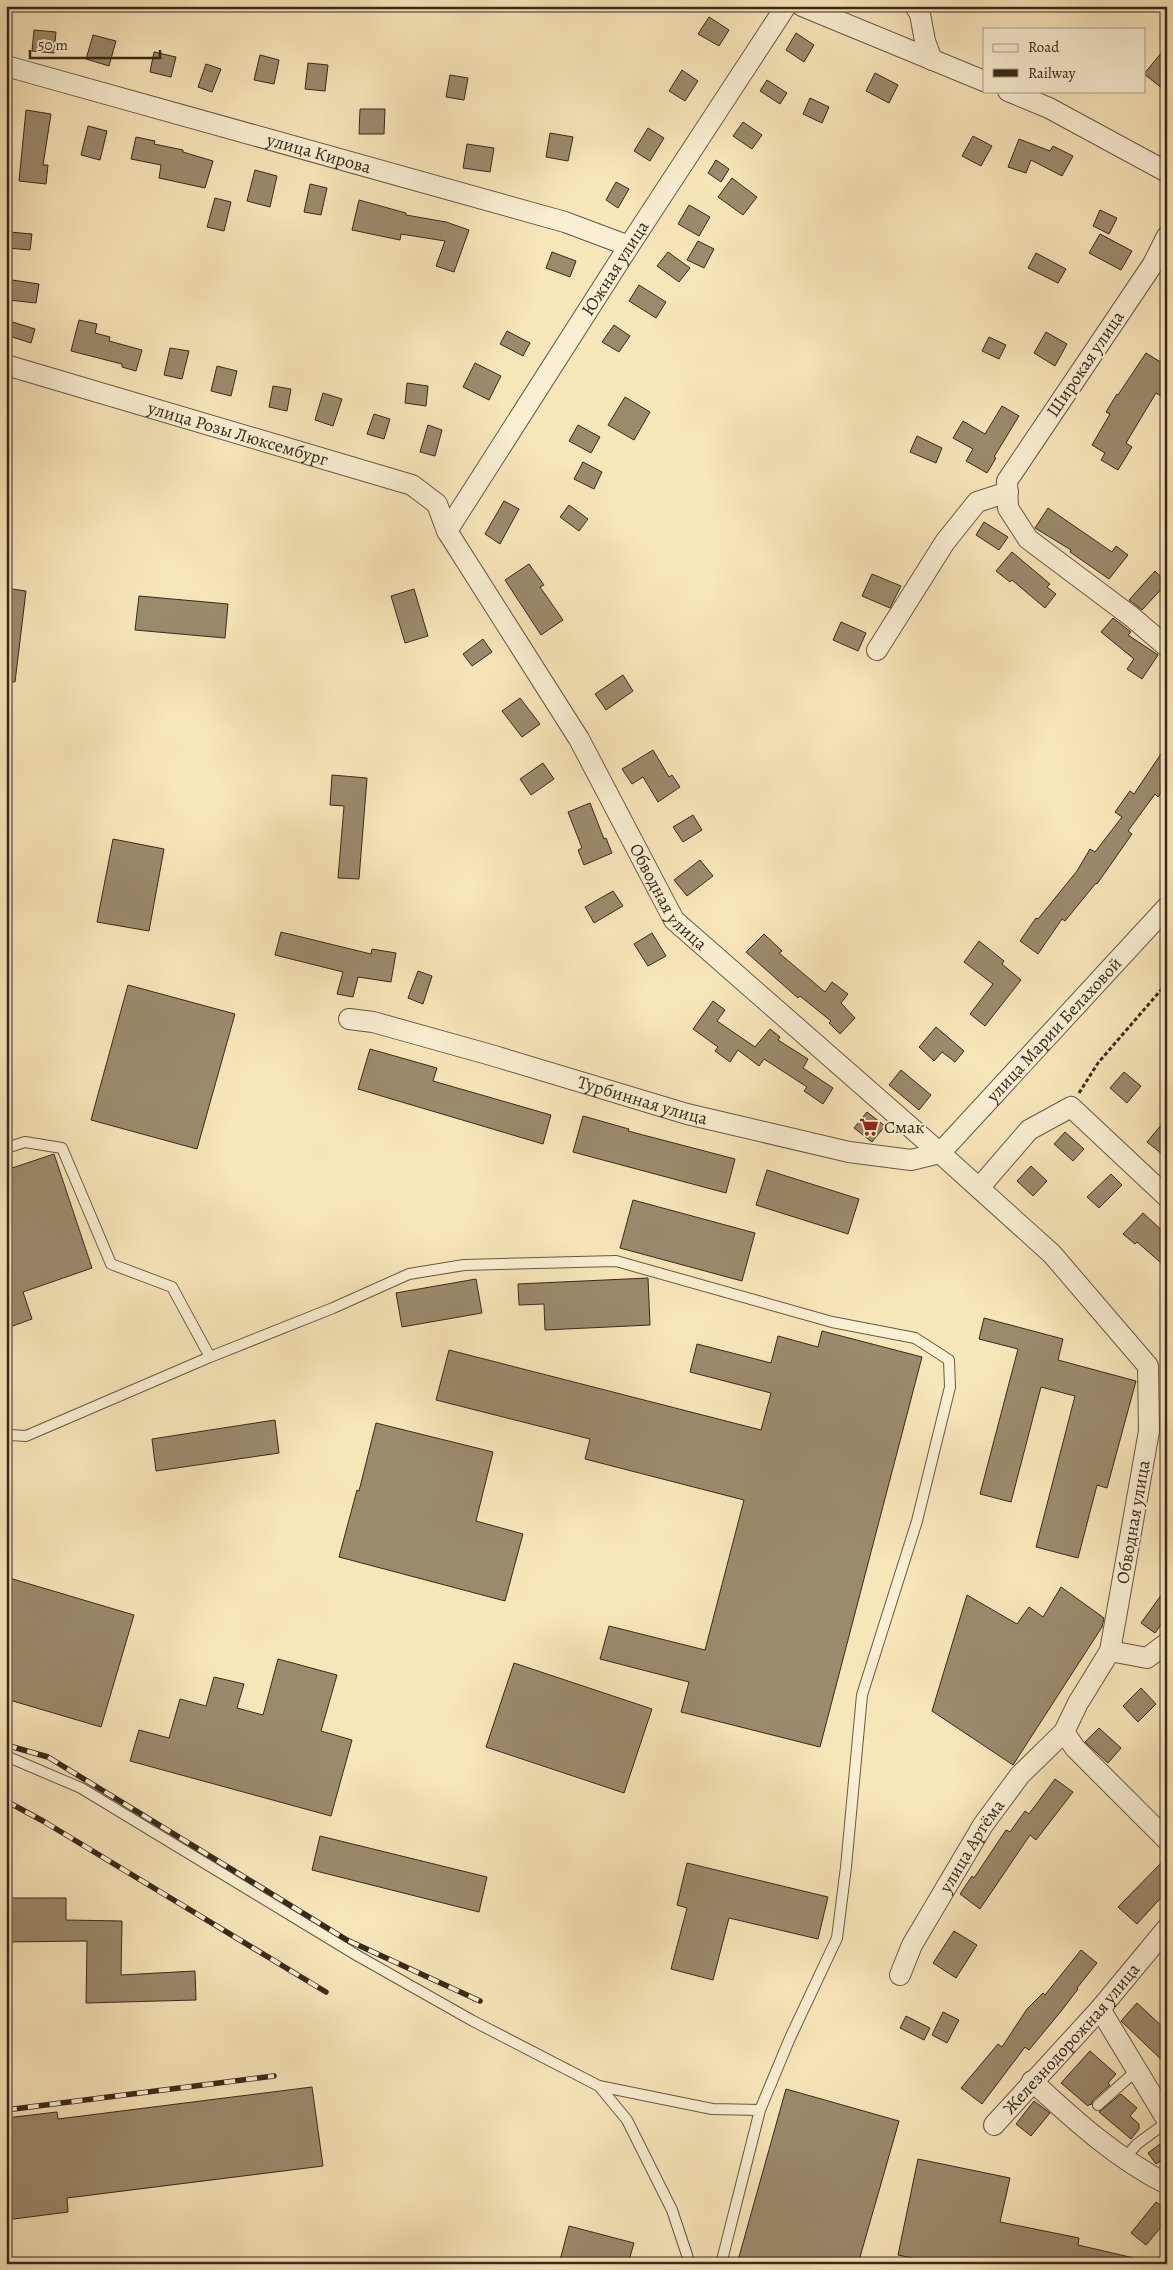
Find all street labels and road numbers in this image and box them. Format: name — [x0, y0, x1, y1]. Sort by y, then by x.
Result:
street label: улица Кирова — [263, 127, 374, 179]
street label: Южная улица — [576, 215, 655, 320]
street label: Широкая улица — [1040, 305, 1130, 422]
street label: улица Розы Люксембург — [144, 395, 332, 472]
street label: Обводная улица — [624, 839, 713, 956]
street label: улица Марии Белаховой — [980, 952, 1127, 1108]
street label: Турбинная улица — [575, 1070, 711, 1131]
street label: Обводная улица — [1110, 1457, 1156, 1586]
street label: улица Артёма — [933, 1794, 1010, 1898]
street label: Железнодорожная улица — [997, 1957, 1146, 2120]

